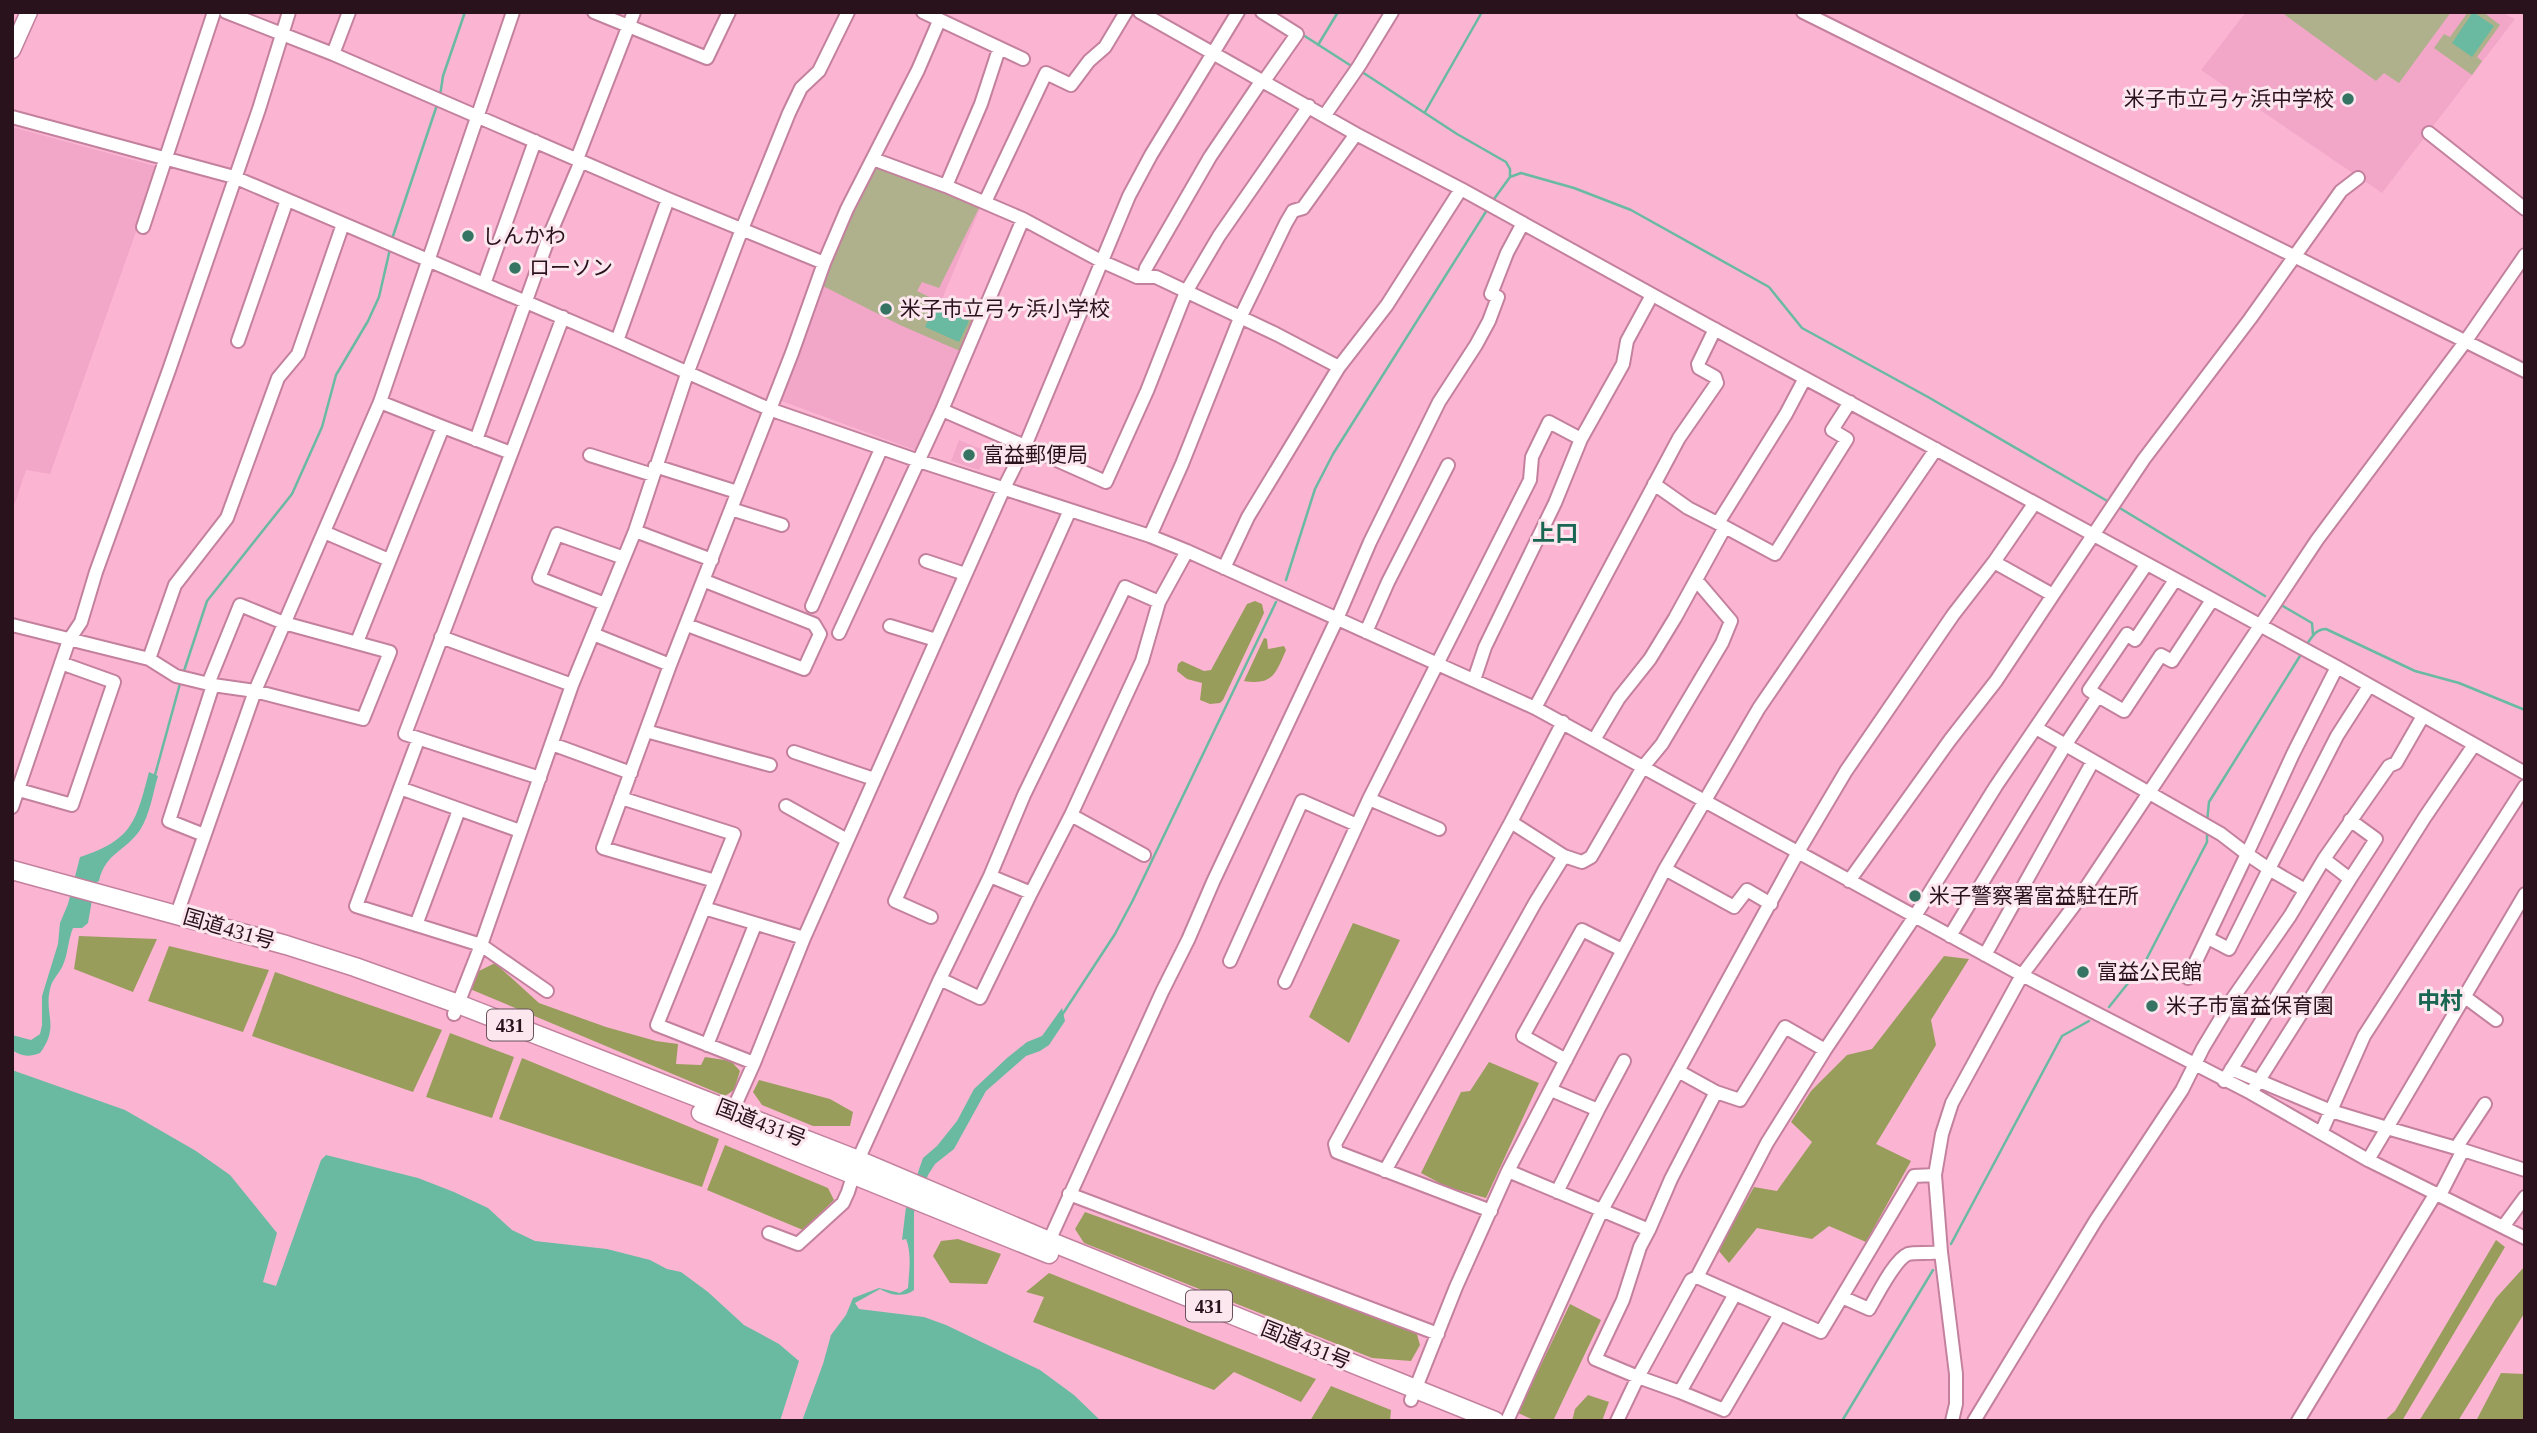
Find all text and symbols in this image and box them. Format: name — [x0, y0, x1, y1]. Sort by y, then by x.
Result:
place label: 米子市立弓ヶ浜中学校 — [2124, 87, 2334, 111]
marker: 米子市立弓ヶ浜中学校 — [2340, 91, 2356, 107]
place label: しんかわ — [482, 224, 566, 248]
marker: しんかわ — [460, 228, 476, 244]
place label: ローソン — [529, 256, 613, 280]
marker: ローソン — [507, 260, 523, 276]
place label: 米子市立弓ヶ浜小学校 — [900, 297, 1110, 321]
marker: 米子市立弓ヶ浜小学校 — [878, 301, 894, 317]
place label: 富益郵便局 — [983, 443, 1088, 467]
marker: 富益郵便局 — [961, 447, 977, 463]
district label: 上口 — [1532, 521, 1578, 546]
place label: 米子警察署富益駐在所 — [1929, 884, 2139, 908]
marker: 米子警察署富益駐在所 — [1907, 888, 1923, 904]
street label: 国道431号 — [180, 904, 278, 954]
place label: 富益公民館 — [2097, 960, 2202, 984]
marker: 富益公民館 — [2075, 964, 2091, 980]
district label: 中村 — [2417, 989, 2463, 1014]
place label: 米子市富益保育園 — [2166, 994, 2334, 1018]
marker: 米子市富益保育園 — [2144, 998, 2160, 1014]
road number: 431 — [487, 1009, 533, 1040]
street label: 国道431号 — [713, 1095, 809, 1151]
road number: 431 — [1186, 1290, 1232, 1322]
street label: 国道431号 — [1258, 1316, 1354, 1374]

